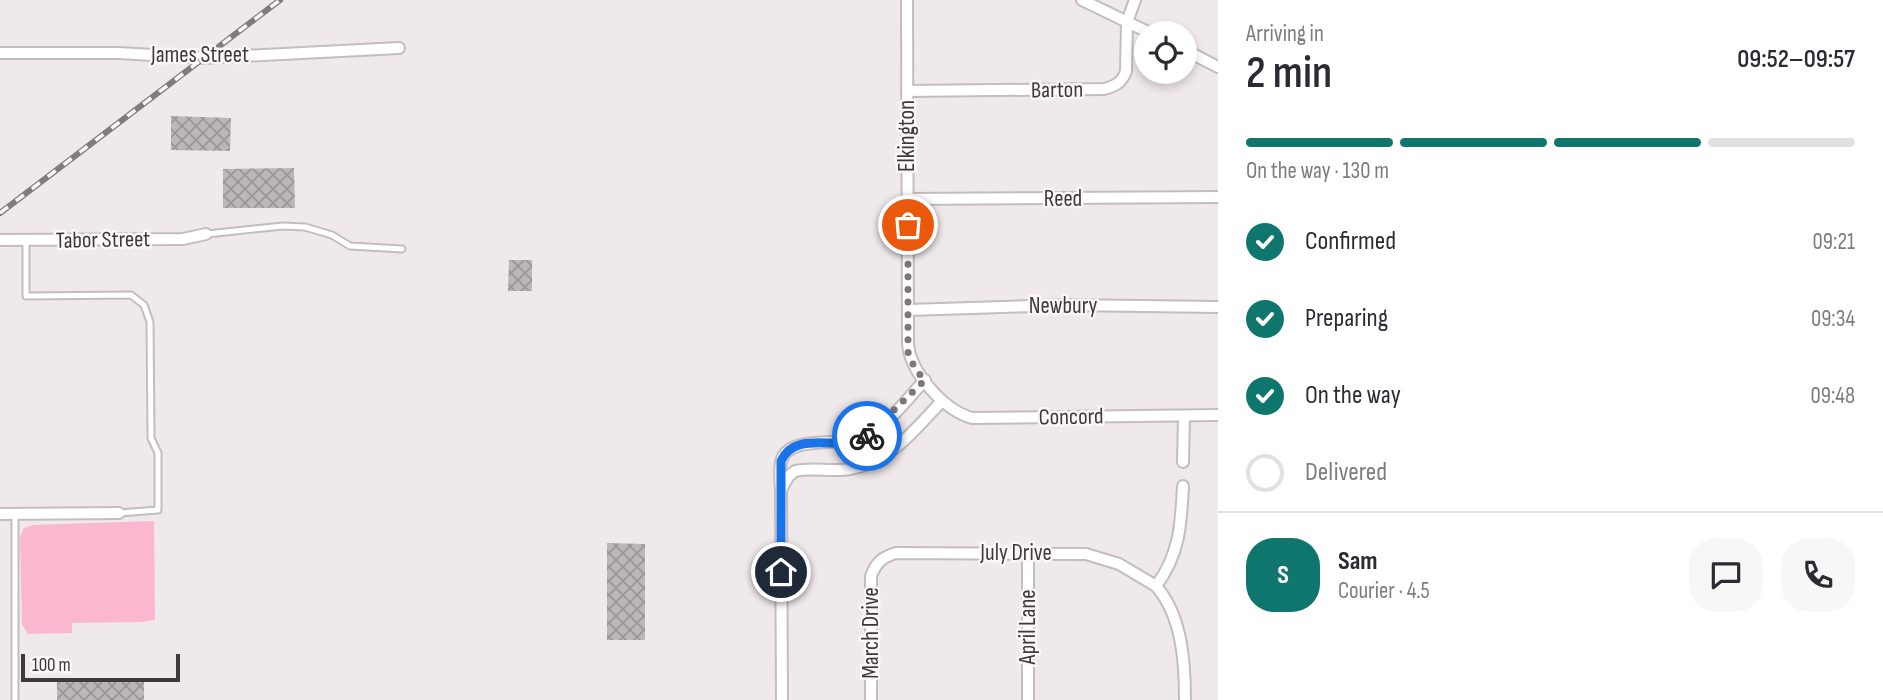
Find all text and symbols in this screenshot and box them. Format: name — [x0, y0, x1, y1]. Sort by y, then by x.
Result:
text: Arriving in — [1246, 20, 1324, 48]
map controls — [1134, 21, 1197, 84]
button: locate — [1134, 21, 1197, 84]
street label: James Street — [150, 41, 249, 69]
text: 09:52–09:57 — [1737, 44, 1855, 75]
text: 2 min — [1246, 46, 1332, 101]
street label: Barton — [1031, 76, 1083, 104]
street label: Elkington — [893, 100, 921, 172]
text: On the way · 130 m — [1246, 157, 1389, 185]
street label: Reed — [1044, 185, 1082, 213]
pin — [878, 195, 938, 255]
icon: bag — [889, 206, 927, 244]
icon: check — [1246, 223, 1284, 261]
street label: Tabor Street — [55, 225, 151, 255]
text: Confirmed — [1305, 226, 1396, 257]
text: 09:21 — [1813, 228, 1855, 256]
street label: Newbury — [1029, 292, 1097, 320]
icon: check — [1246, 300, 1284, 338]
text: Preparing — [1305, 303, 1388, 334]
text: 09:34 — [1811, 305, 1855, 333]
icon: check — [1246, 377, 1284, 415]
text: On the way — [1305, 380, 1401, 411]
text: 09:48 — [1810, 382, 1855, 410]
courier — [832, 401, 902, 471]
street label: Concord — [1038, 402, 1104, 432]
icon: bike — [848, 417, 886, 455]
text: Delivered — [1305, 457, 1387, 488]
button: chat — [1689, 538, 1763, 612]
button: phone — [1781, 538, 1855, 612]
street label: July Drive — [979, 539, 1052, 567]
pin — [751, 542, 811, 602]
text: Sam — [1338, 546, 1378, 577]
icon: home — [762, 553, 800, 591]
text: S — [1277, 560, 1289, 591]
text: Courier · 4.5 — [1338, 577, 1430, 605]
street label: March Drive — [857, 587, 885, 679]
street label: April Lane — [1014, 589, 1042, 666]
scale bar — [21, 651, 180, 683]
text: 100 m — [32, 654, 71, 677]

